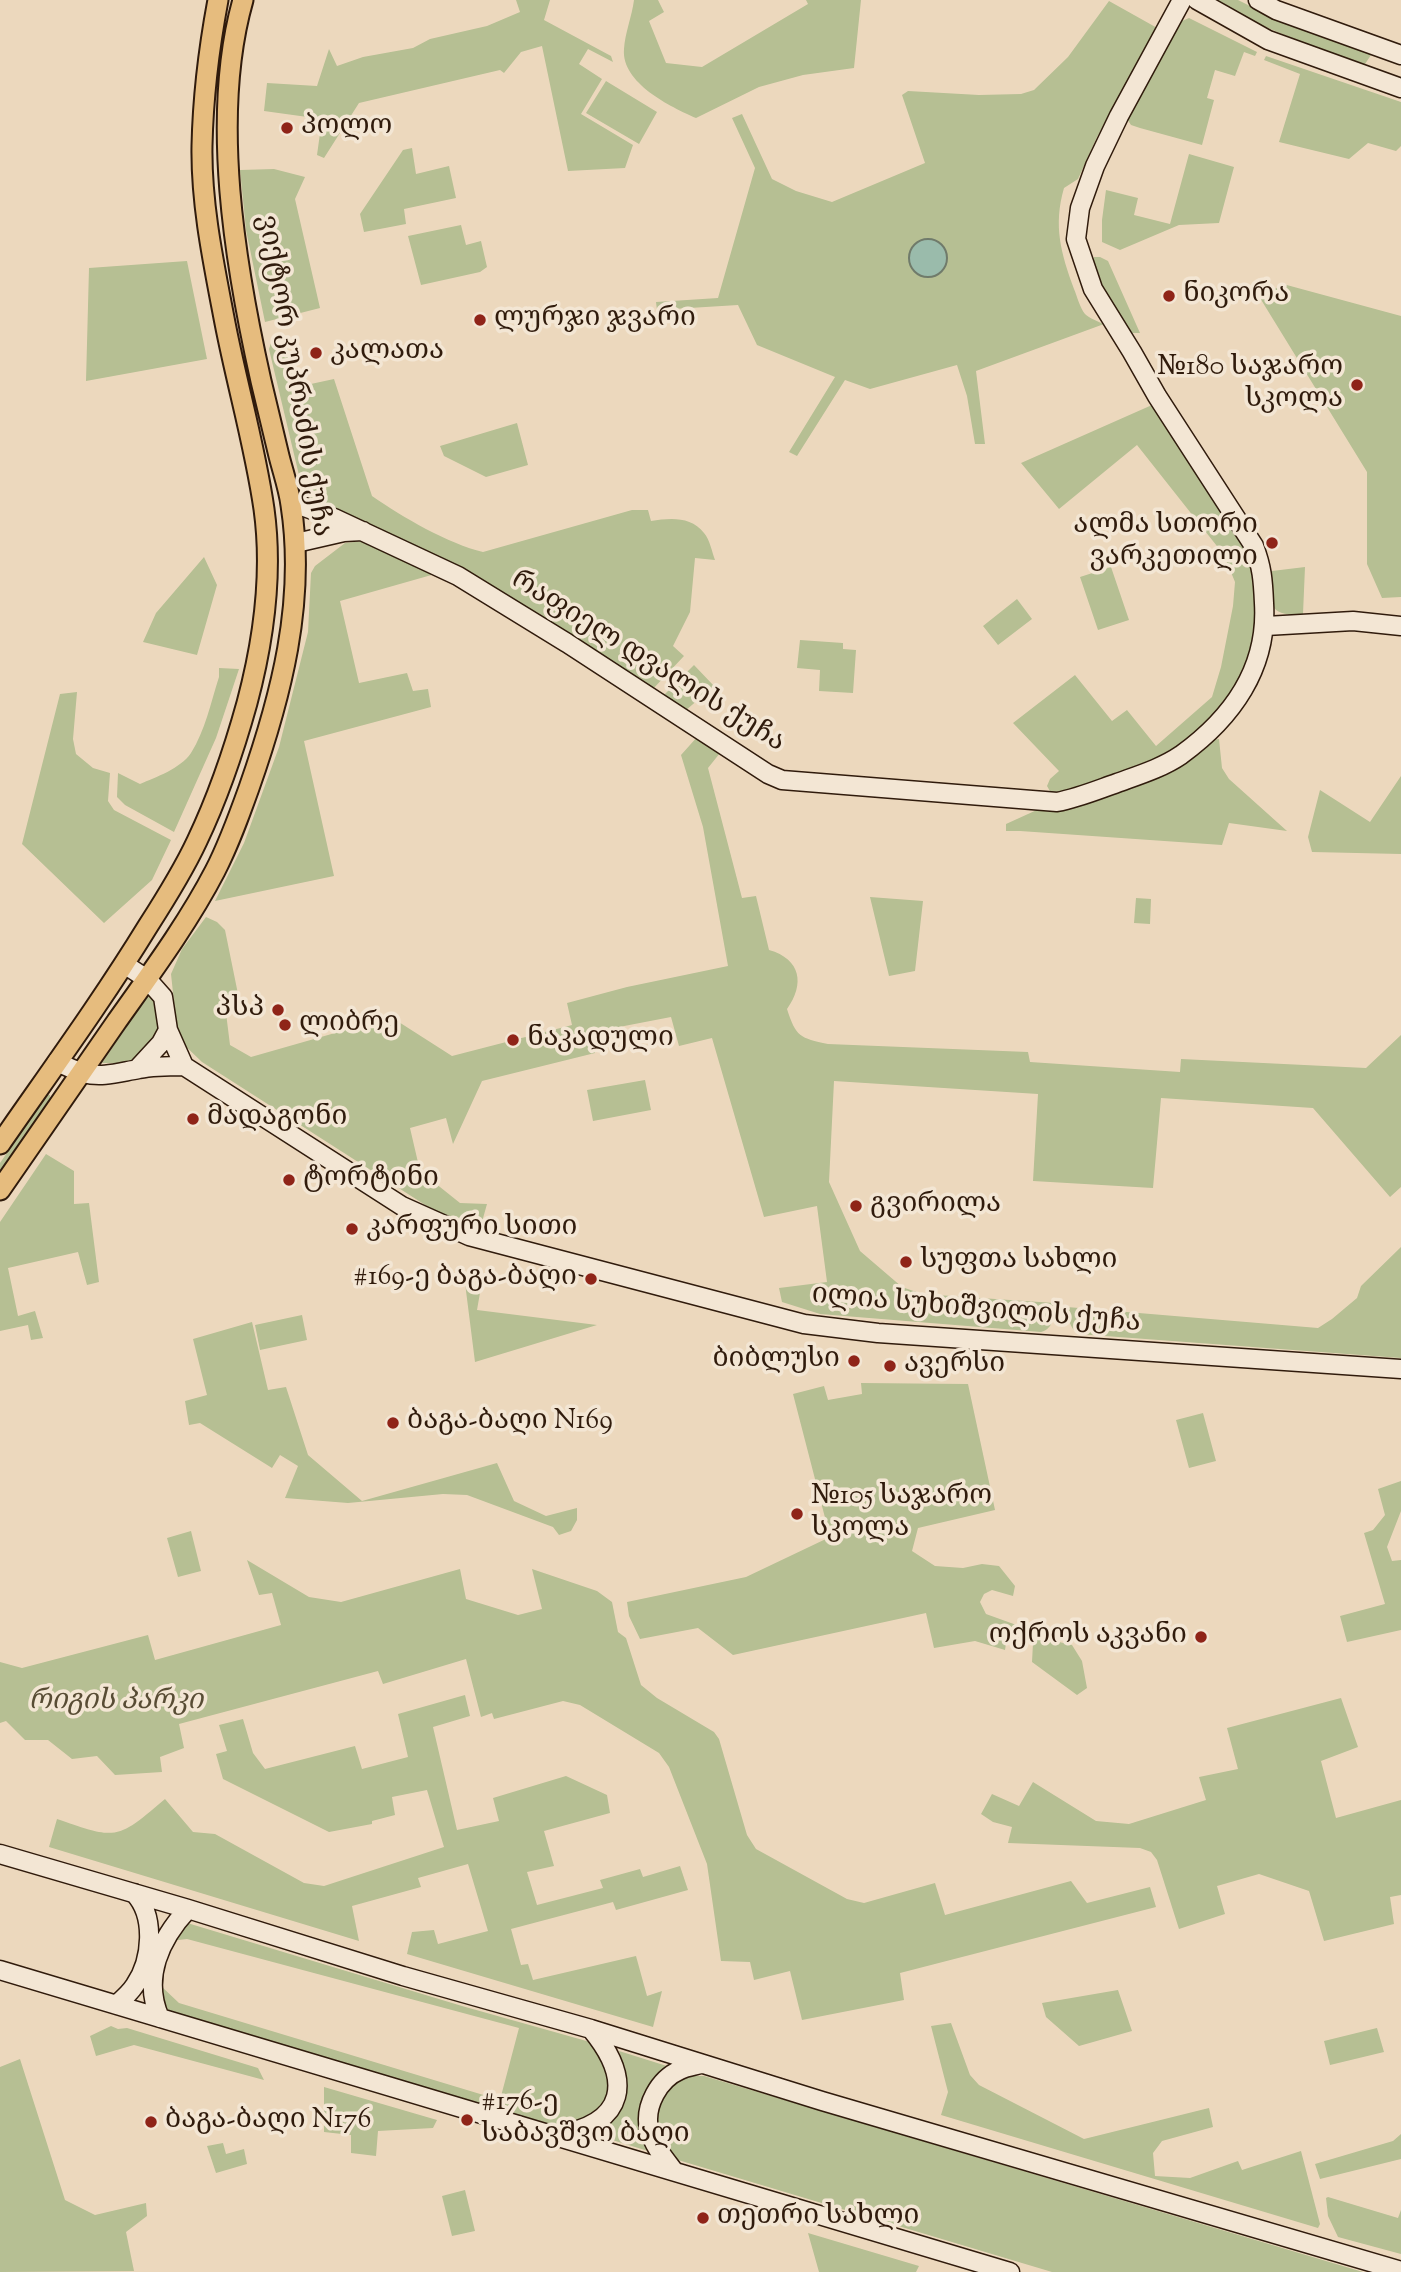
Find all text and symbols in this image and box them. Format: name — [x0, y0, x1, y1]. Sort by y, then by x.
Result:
place label: პოლო — [301, 111, 392, 145]
marker: პოლო — [279, 120, 295, 136]
street label: ვიქტორ კუპრაძის ქუჩა — [247, 212, 337, 540]
place label: ნიკორა — [1183, 279, 1289, 313]
marker: ნიკორა — [1161, 288, 1177, 304]
place label: ლურჯი ჯვარი — [494, 303, 696, 337]
marker: ლურჯი ჯვარი — [472, 312, 488, 328]
place label: კალათა — [330, 336, 444, 370]
marker: კალათა — [308, 345, 324, 361]
place label: №180 საჯარო სკოლა — [1157, 352, 1343, 418]
marker: №180 საჯარო სკოლა — [1349, 377, 1365, 393]
place label: ალმა სთორი ვარკეთილი — [1073, 510, 1258, 576]
marker: ალმა სთორი ვარკეთილი — [1264, 535, 1280, 551]
street label: რაფიელ დვალის ქუჩა — [504, 565, 790, 761]
place label: პსპ — [216, 993, 264, 1027]
marker: პსპ — [270, 1002, 286, 1018]
place label: ლიბრე — [299, 1008, 399, 1042]
marker: ლიბრე — [277, 1017, 293, 1033]
place label: ნაკადული — [527, 1023, 674, 1057]
marker: ნაკადული — [505, 1032, 521, 1048]
place label: მადაგონი — [207, 1102, 347, 1136]
marker: მადაგონი — [185, 1111, 201, 1127]
place label: ტორტინი — [303, 1163, 439, 1197]
marker: ტორტინი — [281, 1172, 297, 1188]
place label: გვირილა — [870, 1189, 1001, 1223]
marker: გვირილა — [848, 1198, 864, 1214]
place label: კარფური სითი — [366, 1212, 577, 1246]
marker: კარფური სითი — [344, 1221, 360, 1237]
place label: სუფთა სახლი — [920, 1245, 1117, 1279]
marker: სუფთა სახლი — [898, 1254, 914, 1270]
place label: #169-ე ბაგა-ბაღი — [353, 1262, 577, 1296]
marker: #169-ე ბაგა-ბაღი — [583, 1271, 599, 1287]
street label: ილია სუხიშვილის ქუჩა — [810, 1280, 1142, 1342]
place label: ბიბლუსი — [712, 1344, 840, 1378]
place label: ავერსი — [904, 1349, 1005, 1383]
marker: ბიბლუსი — [846, 1353, 862, 1369]
marker: ავერსი — [882, 1358, 898, 1374]
place label: ბაგა-ბაღი N169 — [407, 1406, 613, 1440]
marker: ბაგა-ბაღი N169 — [385, 1415, 401, 1431]
place label: №105 საჯარო სკოლა — [811, 1481, 992, 1547]
marker: №105 საჯარო სკოლა — [789, 1506, 805, 1522]
place label: ოქროს აკვანი — [989, 1620, 1187, 1654]
marker: ოქროს აკვანი — [1193, 1629, 1209, 1645]
park label: რიგის პარკი — [29, 1686, 203, 1720]
place label: #176-ე საბავშვო ბაღი — [481, 2087, 690, 2153]
place label: ბაგა-ბაღი N176 — [165, 2105, 371, 2139]
marker: #176-ე საბავშვო ბაღი — [459, 2112, 475, 2128]
marker: ბაგა-ბაღი N176 — [143, 2114, 159, 2130]
place label: თეთრი სახლი — [717, 2201, 919, 2235]
marker: თეთრი სახლი — [695, 2210, 711, 2226]

